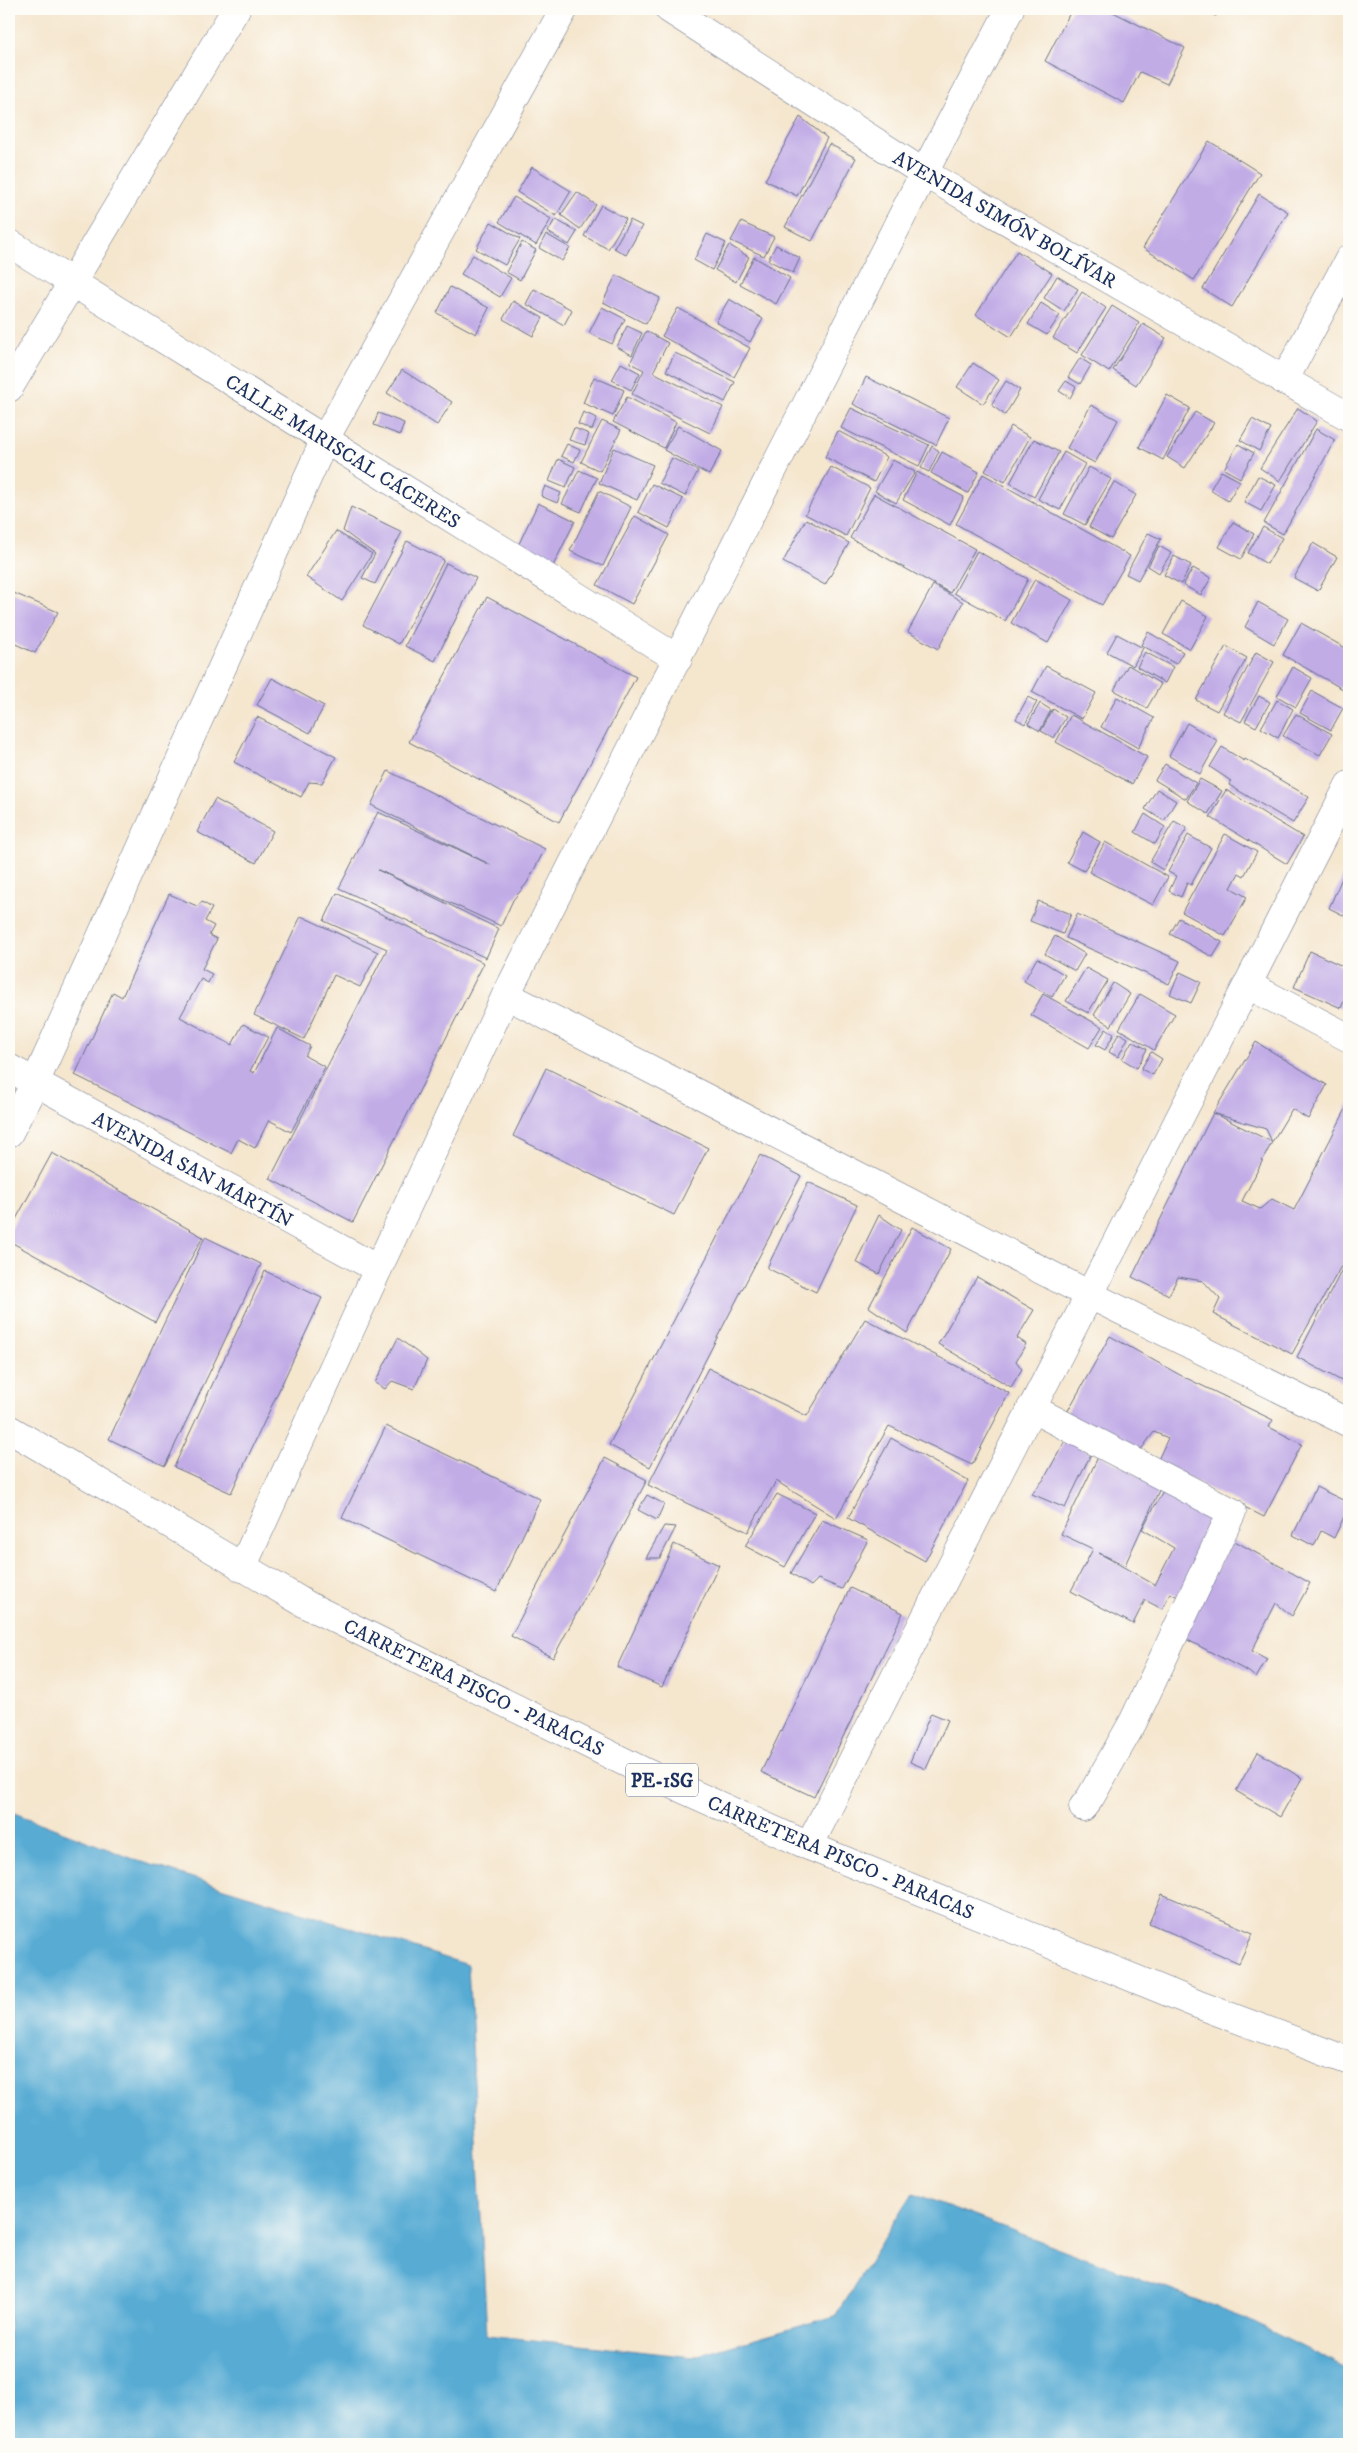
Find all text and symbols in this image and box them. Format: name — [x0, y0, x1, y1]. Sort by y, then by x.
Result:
street label: AVENIDA SIMÓN BOLÍVAR — [888, 145, 1121, 295]
street label: CALLE MARISCAL CÁCERES — [220, 369, 465, 535]
street label: AVENIDA SAN MARTÍN — [88, 1106, 297, 1234]
street label: CARRETERA PISCO - PARACAS — [339, 1614, 608, 1763]
road number: PE-1SG — [626, 1764, 698, 1796]
street label: CARRETERA PISCO - PARACAS — [703, 1791, 977, 1926]

